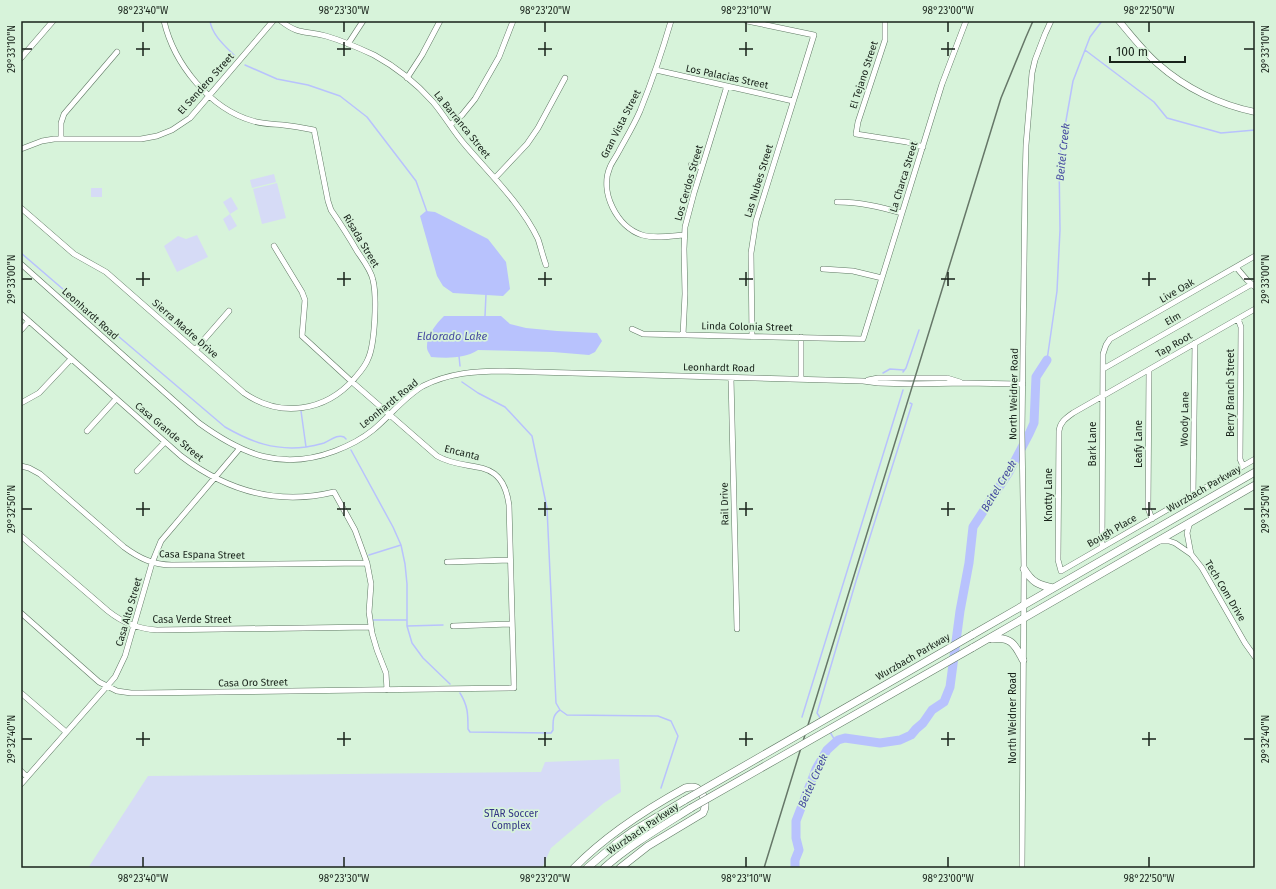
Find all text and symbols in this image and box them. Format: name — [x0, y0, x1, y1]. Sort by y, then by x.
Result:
text: 98°23'40"W — [118, 5, 169, 17]
text: 98°23'30"W — [319, 5, 370, 17]
text: 98°23'20"W — [520, 5, 571, 17]
text: 98°23'10"W — [721, 5, 772, 17]
text: 98°23'00"W — [922, 5, 974, 17]
text: 98°22'50"W — [1124, 5, 1175, 17]
text: 29°33'10"N — [6, 25, 18, 73]
text: 29°33'10"N — [1260, 25, 1272, 73]
scale bar — [1110, 38, 1185, 64]
street label: El Tejano Street — [847, 39, 881, 110]
text: 100 m — [1116, 45, 1148, 59]
street label: El Sendero Street — [175, 51, 237, 117]
street label: Los Palacias Street — [685, 62, 770, 92]
street label: Gran Vista Street — [598, 87, 644, 160]
street label: La Barranca Street — [431, 89, 493, 161]
water label: Beitel Creek — [1054, 123, 1072, 181]
street label: La Charca Street — [888, 140, 921, 214]
street label: Los Cerdos Street — [672, 143, 706, 222]
street label: Las Nubes Street — [742, 143, 776, 219]
street label: Risada Street — [340, 212, 382, 270]
text: 29°33'00"N — [6, 254, 18, 304]
text: 29°33'00"N — [1260, 254, 1272, 304]
street label: Live Oak — [1157, 276, 1197, 306]
street label: Leonhardt Road — [59, 285, 121, 343]
street label: Sierra Madre Drive — [150, 297, 220, 361]
street label: Elm — [1163, 310, 1183, 328]
street label: Linda Colonia Street — [701, 320, 793, 334]
water label: Eldorado Lake — [417, 330, 488, 343]
street label: Tap Root — [1154, 330, 1195, 360]
street label: North Weidner Road — [1007, 348, 1021, 440]
street label: Berry Branch Street — [1225, 349, 1237, 437]
street label: Leonhardt Road — [683, 361, 755, 375]
street label: Leonhardt Road — [357, 377, 421, 431]
street label: Woody Lane — [1179, 391, 1191, 447]
street label: Casa Grande Street — [132, 400, 206, 464]
street label: Leafy Lane — [1133, 420, 1145, 468]
street label: Bark Lane — [1087, 422, 1099, 466]
street label: Encanta — [443, 443, 481, 463]
water label: Beitel Creek — [979, 458, 1019, 514]
street label: Wurzbach Parkway — [1165, 463, 1243, 515]
street label: Knotty Lane — [1043, 468, 1055, 522]
street label: Rail Drive — [719, 482, 731, 526]
text: 29°32'50"N — [6, 485, 18, 533]
text: 29°32'50"N — [1260, 485, 1272, 533]
street label: Bough Place — [1085, 512, 1139, 550]
street label: Casa Espana Street — [159, 548, 245, 562]
street label: Tech Com Drive — [1202, 558, 1248, 624]
street label: Casa Alto Street — [113, 576, 145, 648]
street label: Casa Verde Street — [152, 614, 232, 626]
street label: Wurzbach Parkway — [874, 631, 952, 683]
street label: North Weidner Road — [1007, 672, 1019, 764]
street label: Casa Oro Street — [218, 676, 288, 690]
text: 29°32'40"N — [6, 715, 18, 763]
text: 29°32'40"N — [1260, 715, 1272, 763]
water label: Beitel Creek — [795, 752, 831, 810]
street label: Wurzbach Parkway — [605, 801, 681, 857]
park label: STAR Soccer Complex — [484, 808, 538, 832]
text: 98°23'40"W — [118, 873, 169, 885]
text: 98°23'30"W — [319, 873, 370, 885]
text: 98°23'20"W — [520, 873, 571, 885]
text: 98°23'10"W — [721, 873, 772, 885]
text: 98°23'00"W — [922, 873, 974, 885]
text: 98°22'50"W — [1124, 873, 1175, 885]

